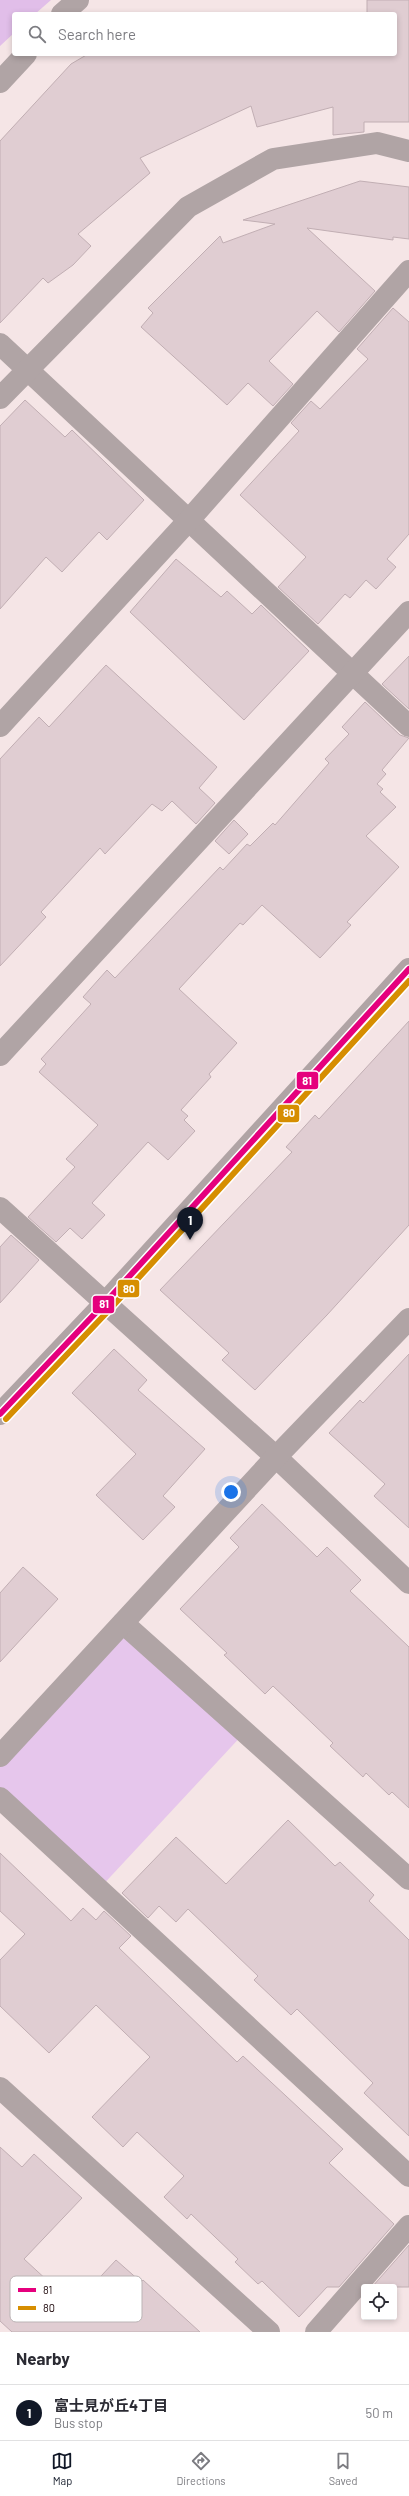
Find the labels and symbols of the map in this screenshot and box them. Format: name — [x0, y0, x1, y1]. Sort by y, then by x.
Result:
line badge: 81 — [296, 1071, 319, 1090]
text: 81 — [302, 1074, 312, 1087]
line badge: 80 — [277, 1104, 300, 1123]
text: 80 — [283, 1106, 295, 1119]
pin: 1 — [177, 1207, 203, 1240]
line badge: 80 — [117, 1279, 140, 1298]
text: 80 — [123, 1282, 135, 1295]
line badge: 81 — [92, 1295, 115, 1314]
text: 81 — [99, 1297, 109, 1310]
your location — [221, 1482, 241, 1502]
legend — [10, 2276, 142, 2322]
text: 81 — [43, 2283, 52, 2296]
text: 80 — [43, 2301, 55, 2314]

